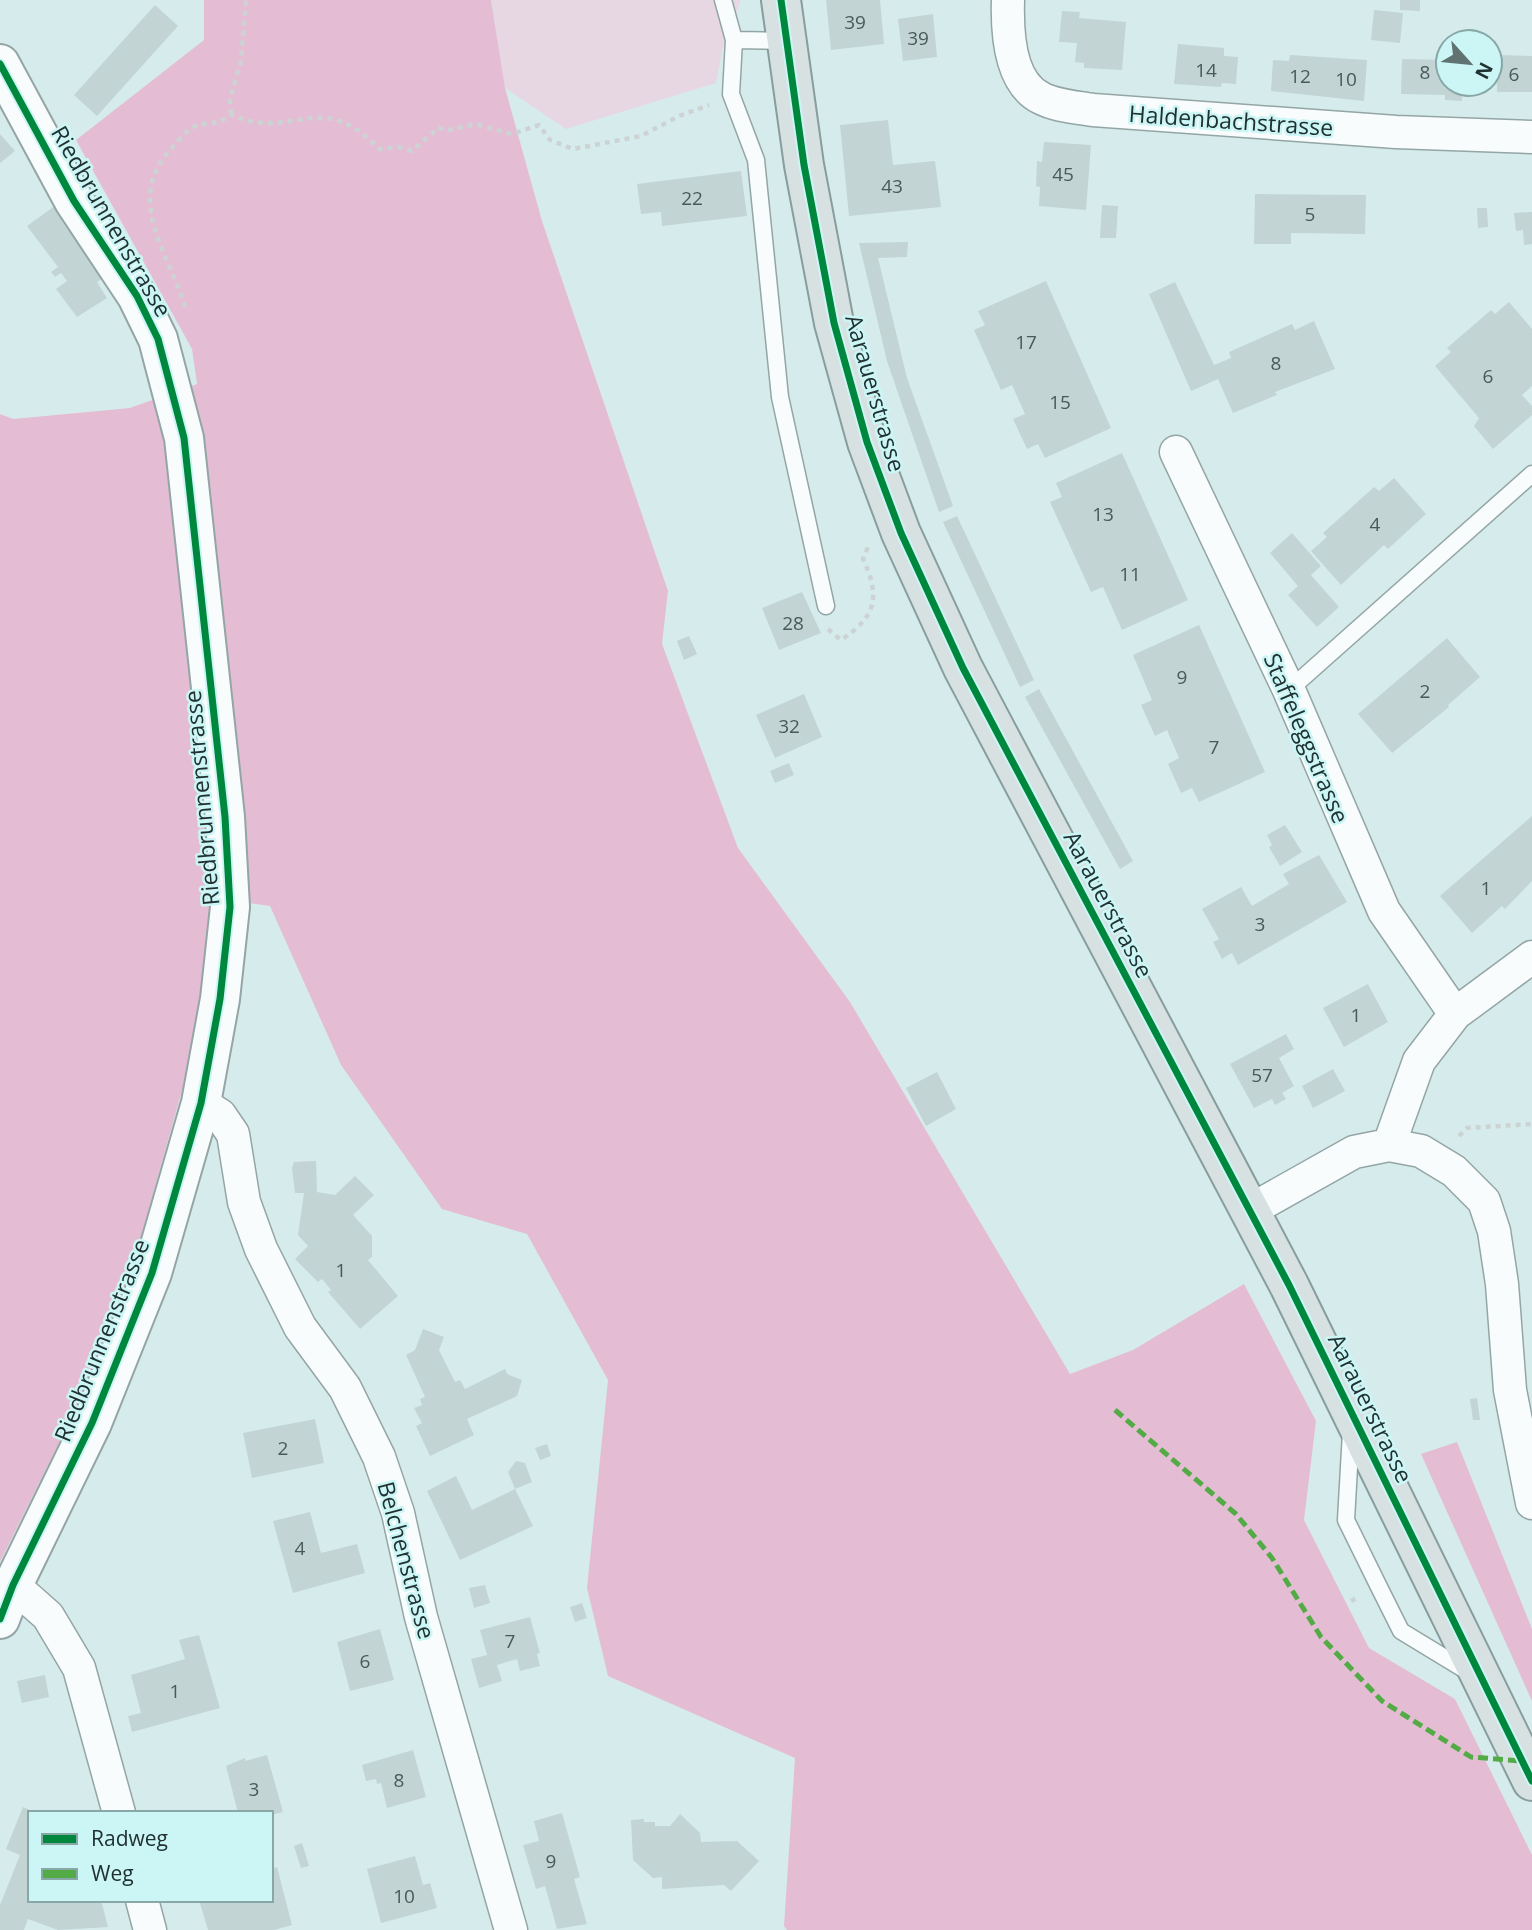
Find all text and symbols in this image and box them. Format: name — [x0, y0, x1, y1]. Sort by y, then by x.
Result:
house number: 39 — [844, 9, 866, 35]
house number: 39 — [907, 25, 929, 51]
north arrow — [1434, 28, 1504, 98]
house number: 14 — [1195, 57, 1217, 83]
text: N — [1469, 58, 1499, 84]
house number: 8 — [1420, 59, 1430, 85]
house number: 6 — [1509, 61, 1519, 87]
house number: 12 — [1289, 63, 1311, 89]
house number: 10 — [1335, 66, 1357, 92]
street label: Haldenbachstrasse — [1128, 97, 1334, 143]
street label: Riedbrunnenstrasse — [44, 119, 180, 323]
house number: 45 — [1052, 161, 1074, 187]
house number: 43 — [881, 173, 903, 199]
house number: 22 — [681, 185, 703, 211]
house number: 5 — [1305, 201, 1315, 227]
street label: Aarauerstrasse — [838, 311, 914, 475]
house number: 17 — [1015, 329, 1037, 355]
house number: 8 — [1271, 350, 1281, 376]
house number: 6 — [1483, 363, 1493, 389]
house number: 15 — [1049, 389, 1071, 415]
house number: 13 — [1092, 501, 1114, 527]
house number: 4 — [1370, 511, 1381, 537]
house number: 11 — [1119, 561, 1141, 587]
house number: 28 — [782, 610, 804, 636]
street label: Staffeleggstrasse — [1257, 648, 1357, 828]
house number: 9 — [1177, 664, 1187, 690]
house number: 2 — [1420, 678, 1430, 704]
street label: Riedbrunnenstrasse — [176, 689, 226, 907]
house number: 32 — [778, 713, 800, 739]
house number: 7 — [1209, 734, 1219, 760]
street label: Aarauerstrasse — [1057, 825, 1161, 983]
house number: 1 — [1481, 875, 1491, 901]
house number: 3 — [1255, 911, 1265, 937]
house number: 1 — [1351, 1002, 1361, 1028]
house number: 57 — [1251, 1062, 1273, 1088]
street label: Riedbrunnenstrasse — [46, 1234, 156, 1446]
house number: 1 — [336, 1257, 346, 1283]
street label: Aarauerstrasse — [1321, 1328, 1421, 1488]
house number: 2 — [278, 1435, 288, 1461]
street label: Belchenstrasse — [371, 1478, 443, 1642]
house number: 4 — [295, 1535, 306, 1561]
house number: 7 — [505, 1628, 515, 1654]
house number: 6 — [360, 1648, 370, 1674]
house number: 1 — [170, 1678, 180, 1704]
house number: 8 — [394, 1767, 404, 1793]
house number: 3 — [249, 1776, 259, 1802]
legend — [28, 1811, 273, 1902]
text: Radweg — [91, 1824, 168, 1852]
house number: 9 — [546, 1848, 556, 1874]
text: Weg — [91, 1859, 134, 1887]
house number: 10 — [393, 1883, 415, 1909]

